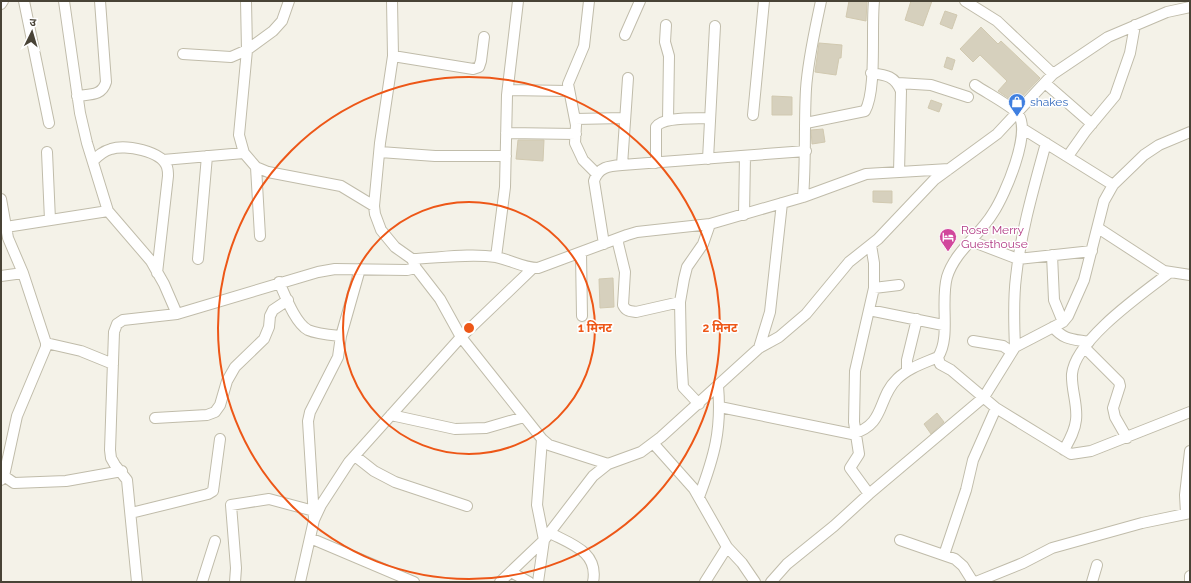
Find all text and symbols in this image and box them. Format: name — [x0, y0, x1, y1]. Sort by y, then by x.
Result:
north arrow — [12, 12, 52, 52]
text: उ — [29, 16, 37, 29]
shop icon: shakes — [1007, 92, 1027, 117]
place label: shakes — [1030, 95, 1068, 109]
place label: Rose Merry Guesthouse — [961, 223, 1028, 251]
hotel icon: Rose Merry Guesthouse — [938, 227, 958, 252]
text: 1 मिनट — [578, 320, 613, 335]
text: 2 मिनट — [703, 320, 738, 335]
centre of rings — [462, 321, 476, 335]

